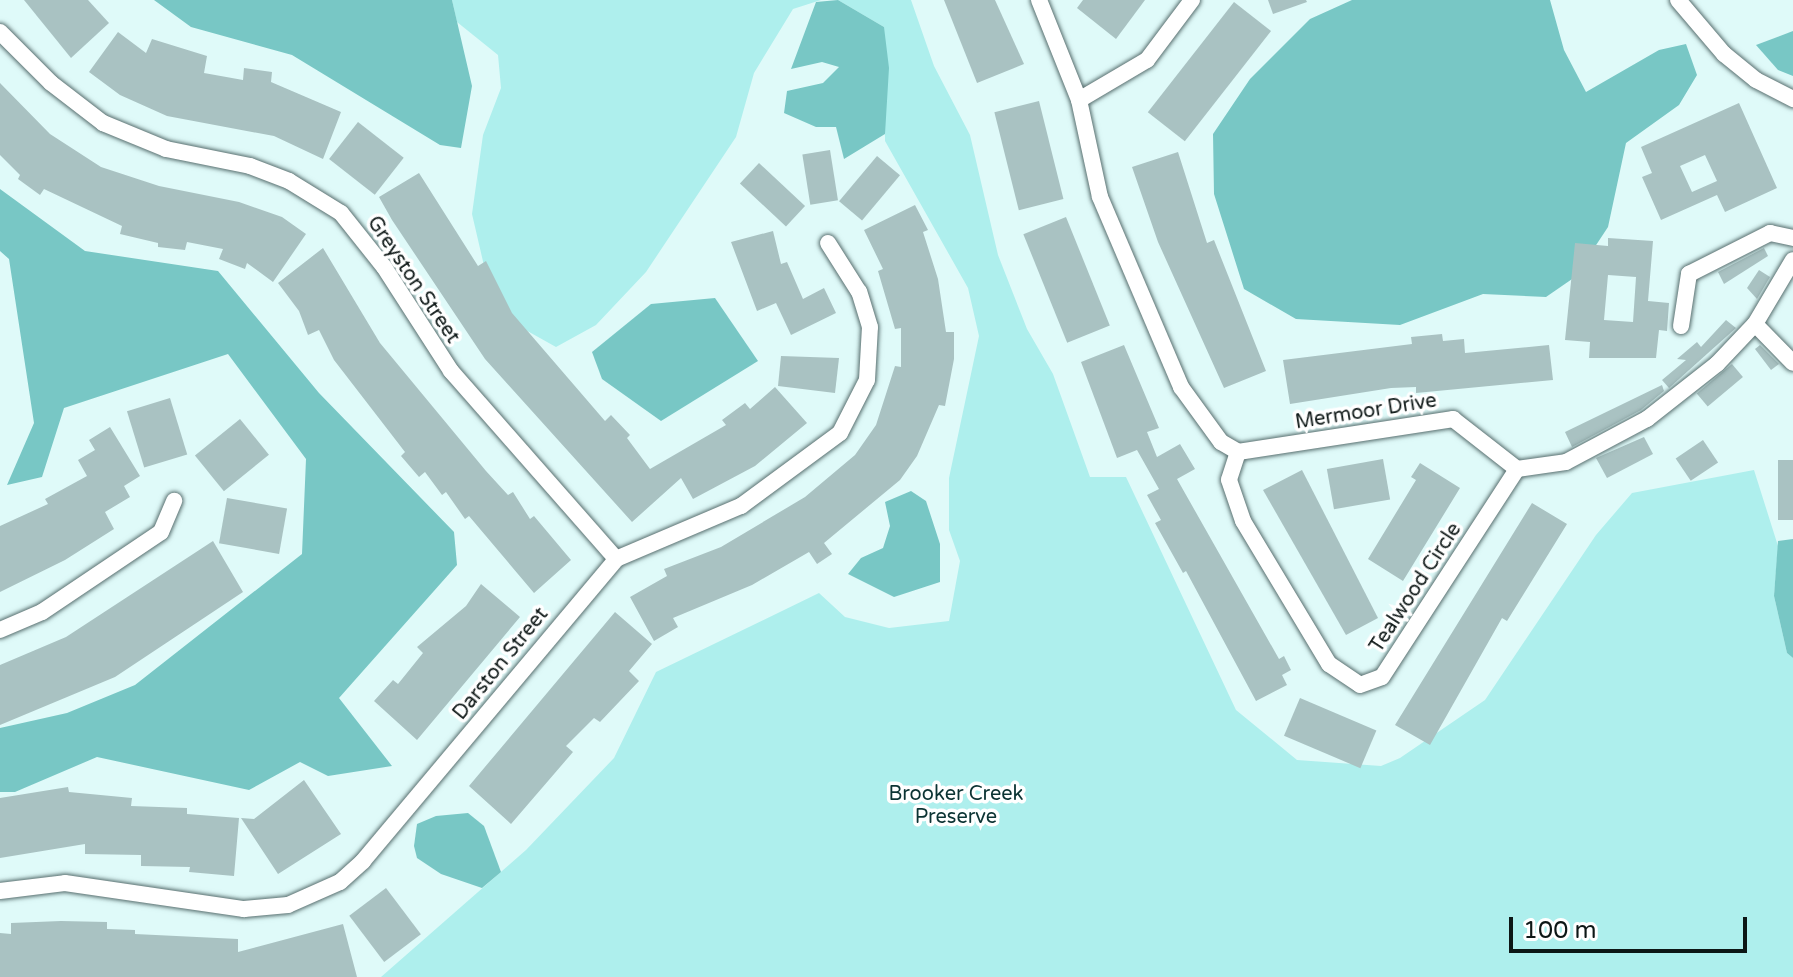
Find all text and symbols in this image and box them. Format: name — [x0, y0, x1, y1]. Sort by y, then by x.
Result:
street label: Greyston Street — [362, 212, 464, 348]
street label: Mermoor Drive — [1294, 389, 1438, 435]
street label: Tealwood Circle — [1365, 519, 1467, 657]
street label: Darston Street — [448, 603, 554, 725]
park label: Brooker Creek Preserve — [889, 783, 1023, 830]
scale bar — [1513, 901, 1751, 951]
text: 100 m — [1523, 916, 1597, 945]

